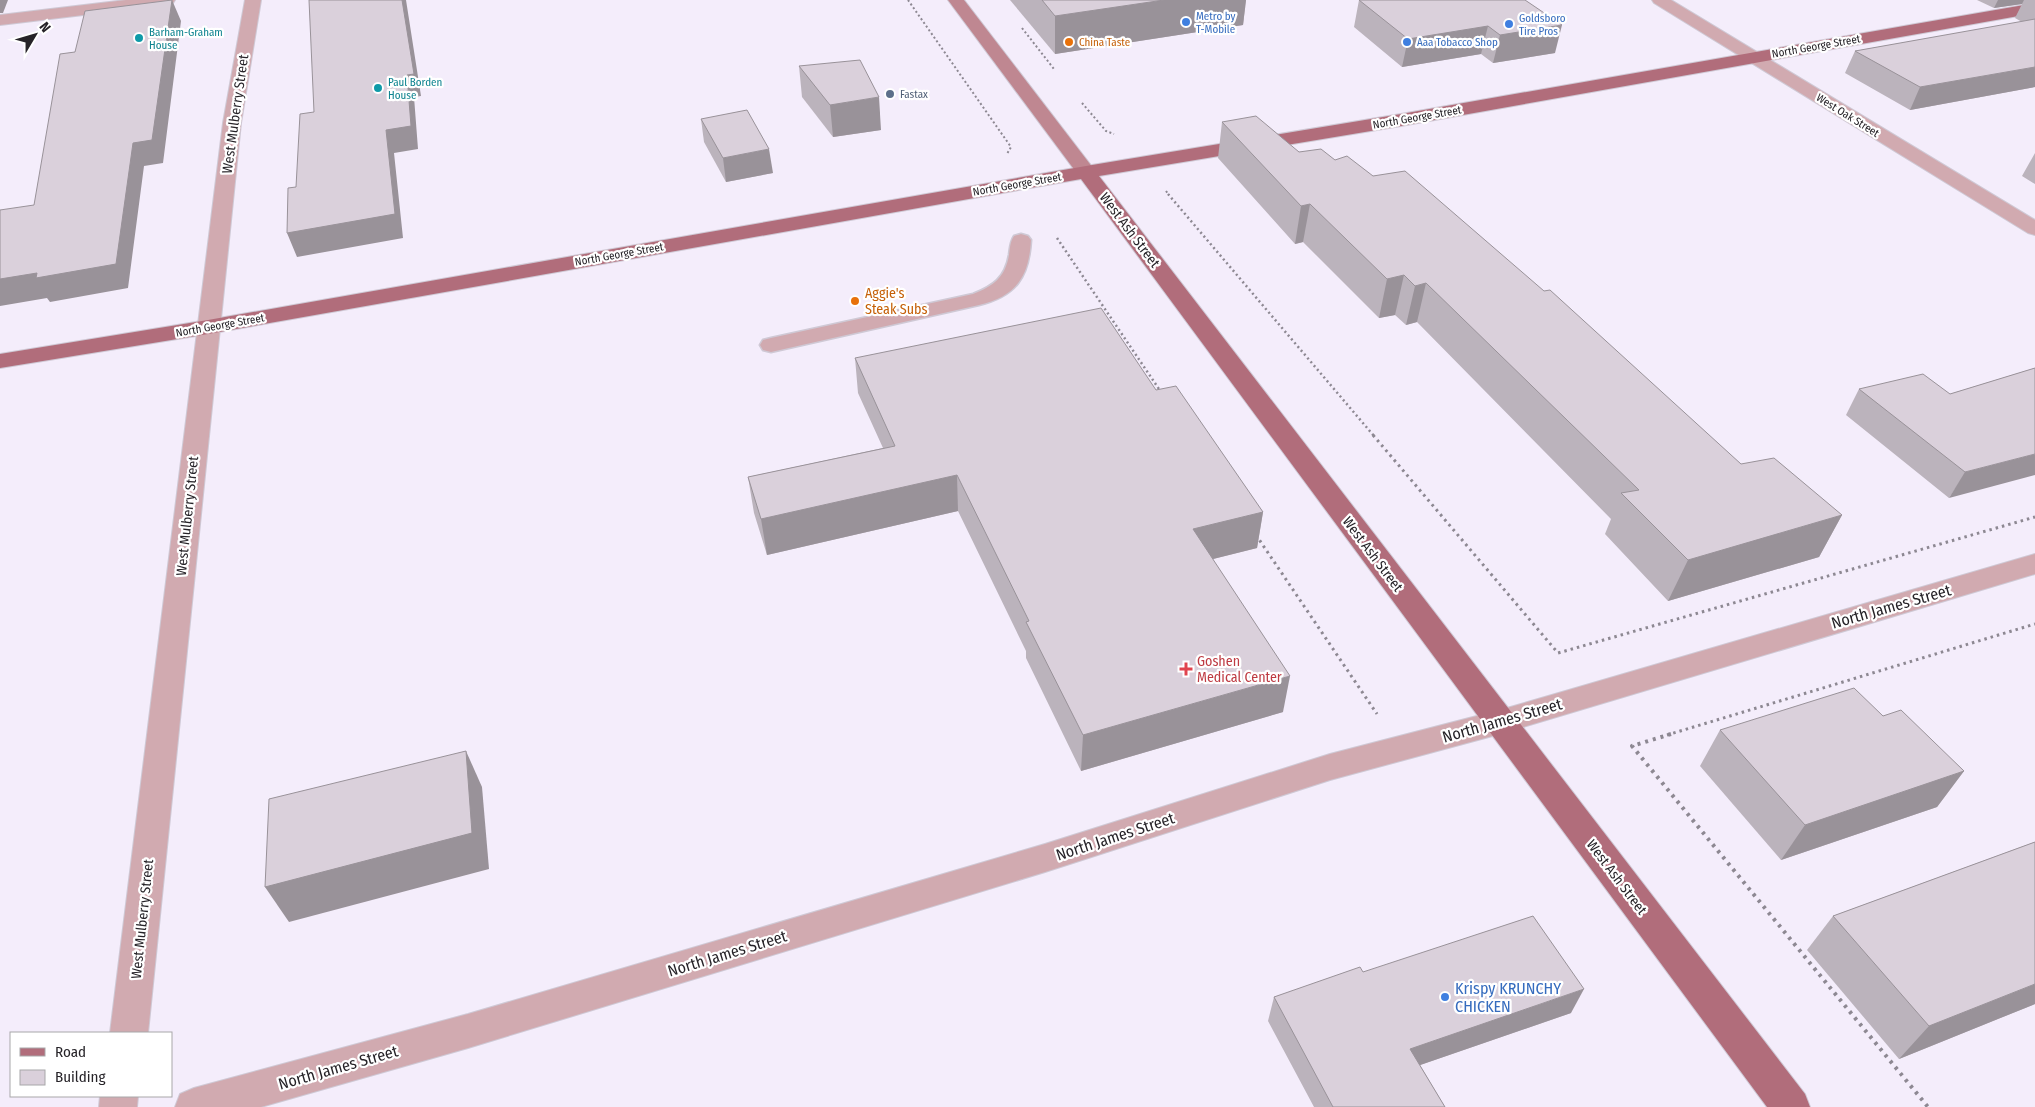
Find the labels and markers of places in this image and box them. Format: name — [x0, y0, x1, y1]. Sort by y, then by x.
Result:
place label: Metro by T-Mobile — [1196, 10, 1236, 36]
place label: Goldsboro Tire Pros — [1519, 12, 1566, 38]
marker: Metro by T-Mobile — [1180, 16, 1192, 28]
marker: Goldsboro Tire Pros — [1503, 18, 1515, 30]
place label: Barham-Graham House — [149, 26, 223, 52]
marker: Barham-Graham House — [133, 32, 145, 44]
marker: China Taste — [1063, 36, 1075, 48]
place label: China Taste — [1079, 36, 1130, 49]
marker: Aaa Tobacco Shop — [1401, 36, 1413, 48]
place label: Aaa Tobacco Shop — [1417, 36, 1498, 49]
place label: Paul Borden House — [388, 76, 442, 102]
marker: Paul Borden House — [372, 82, 384, 94]
marker: Fastax — [884, 88, 896, 100]
place label: Fastax — [900, 88, 928, 101]
place label: Aggie's Steak Subs — [865, 285, 927, 318]
marker: Aggie's Steak Subs — [849, 295, 861, 307]
place label: Goshen Medical Center — [1197, 653, 1282, 686]
marker: Goshen Medical Center — [1179, 662, 1193, 676]
place label: Krispy KRUNCHY CHICKEN — [1455, 979, 1561, 1016]
marker: Krispy KRUNCHY CHICKEN — [1439, 991, 1451, 1003]

